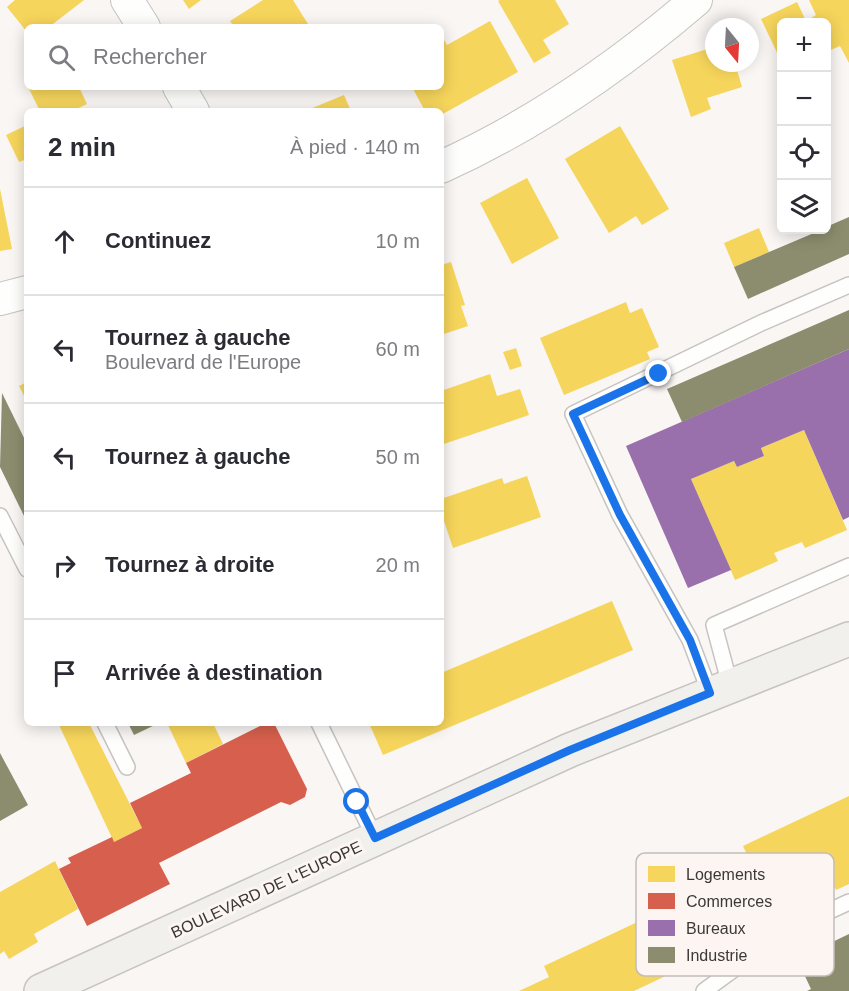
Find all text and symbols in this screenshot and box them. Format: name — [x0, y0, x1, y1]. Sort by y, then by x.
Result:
north arrow — [705, 18, 759, 72]
map controls — [777, 18, 831, 234]
button: + — [777, 18, 831, 72]
search box — [24, 24, 444, 90]
icon: search — [45, 41, 78, 74]
text: Rechercher — [93, 44, 207, 69]
button: − — [777, 72, 831, 126]
button: locate — [777, 126, 831, 180]
text: 2 min — [48, 132, 116, 162]
text: À pied · 140 m — [290, 136, 420, 158]
button: layers — [777, 180, 831, 234]
icon: ahead — [48, 225, 81, 258]
text: Continuez — [105, 228, 211, 253]
text: 10 m — [376, 230, 420, 252]
text: Tournez à gauche — [105, 325, 290, 350]
icon: left — [48, 333, 81, 366]
text: 60 m — [376, 338, 420, 360]
text: Boulevard de l'Europe — [105, 351, 301, 373]
route end — [645, 360, 671, 386]
icon: left — [48, 441, 81, 474]
text: Tournez à gauche — [105, 444, 290, 469]
text: 50 m — [376, 446, 420, 468]
icon: right — [48, 549, 81, 582]
text: Tournez à droite — [105, 552, 275, 577]
text: 20 m — [376, 554, 420, 576]
icon: arrive — [48, 657, 81, 690]
text: Arrivée à destination — [105, 660, 323, 685]
route start — [343, 788, 369, 814]
street label: BOULEVARD DE L'EUROPE — [168, 838, 364, 941]
legend — [636, 853, 834, 976]
text: Logements — [686, 866, 765, 883]
text: Commerces — [686, 893, 772, 910]
text: Bureaux — [686, 920, 746, 937]
text: Industrie — [686, 947, 747, 964]

